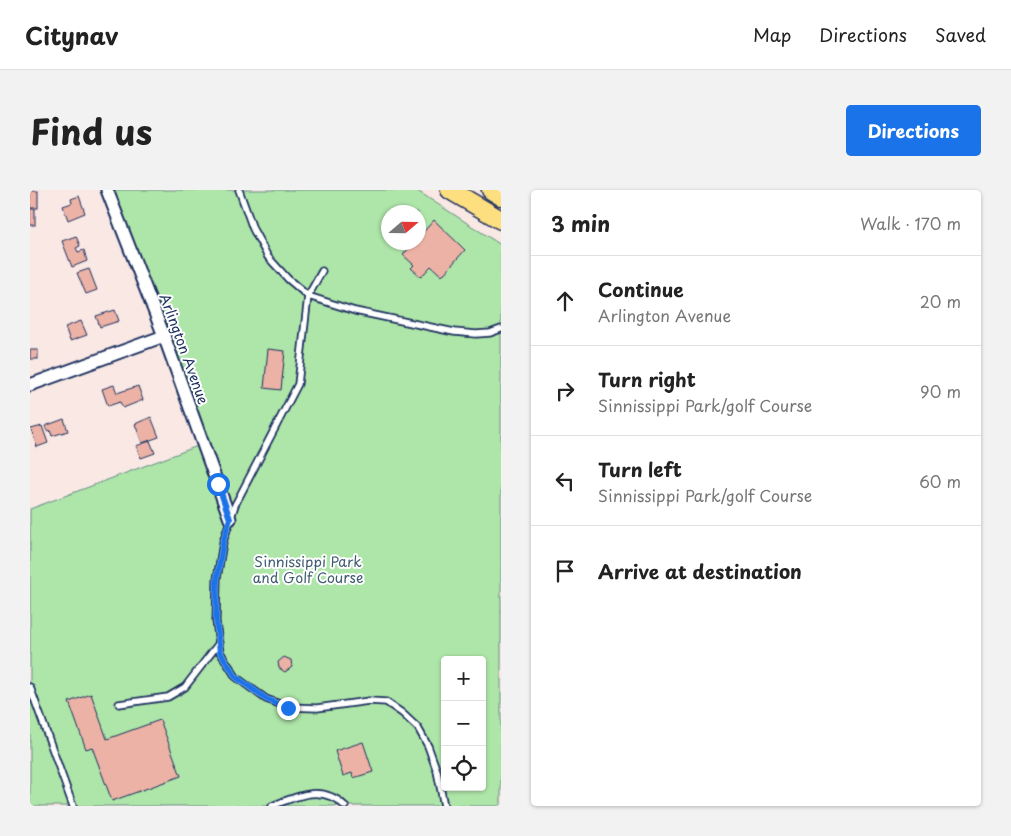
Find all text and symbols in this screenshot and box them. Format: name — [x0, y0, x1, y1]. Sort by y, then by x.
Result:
text: Citynav — [25, 17, 118, 53]
text: Map — [753, 21, 791, 48]
text: Directions — [819, 21, 907, 48]
text: Saved — [935, 21, 986, 48]
text: Find us — [30, 104, 152, 157]
button: Directions — [846, 105, 981, 156]
north arrow — [381, 205, 426, 250]
text: 3 min — [551, 207, 610, 239]
text: Walk · 170 m — [860, 211, 961, 235]
text: Continue — [598, 275, 684, 303]
icon: ahead — [551, 287, 579, 315]
text: 20 m — [920, 289, 961, 313]
street label: Arlington Avenue — [155, 290, 214, 408]
text: Arlington Avenue — [598, 303, 731, 327]
text: Turn right — [598, 365, 696, 393]
icon: right — [551, 377, 579, 405]
text: 90 m — [920, 379, 961, 403]
text: Sinnissippi Park/golf Course — [598, 393, 812, 417]
text: Turn left — [598, 455, 682, 483]
icon: left — [551, 467, 579, 495]
text: 60 m — [919, 469, 961, 493]
route start — [207, 473, 230, 496]
text: Sinnissippi Park/golf Course — [598, 483, 812, 507]
park label: Sinnissippi Park and Golf Course — [253, 551, 363, 588]
icon: arrive — [551, 557, 579, 585]
text: Arrive at destination — [598, 557, 802, 585]
map controls — [441, 656, 486, 791]
button: + — [441, 656, 486, 701]
route end — [277, 697, 300, 720]
button: − — [441, 701, 486, 746]
button: locate — [441, 746, 486, 791]

